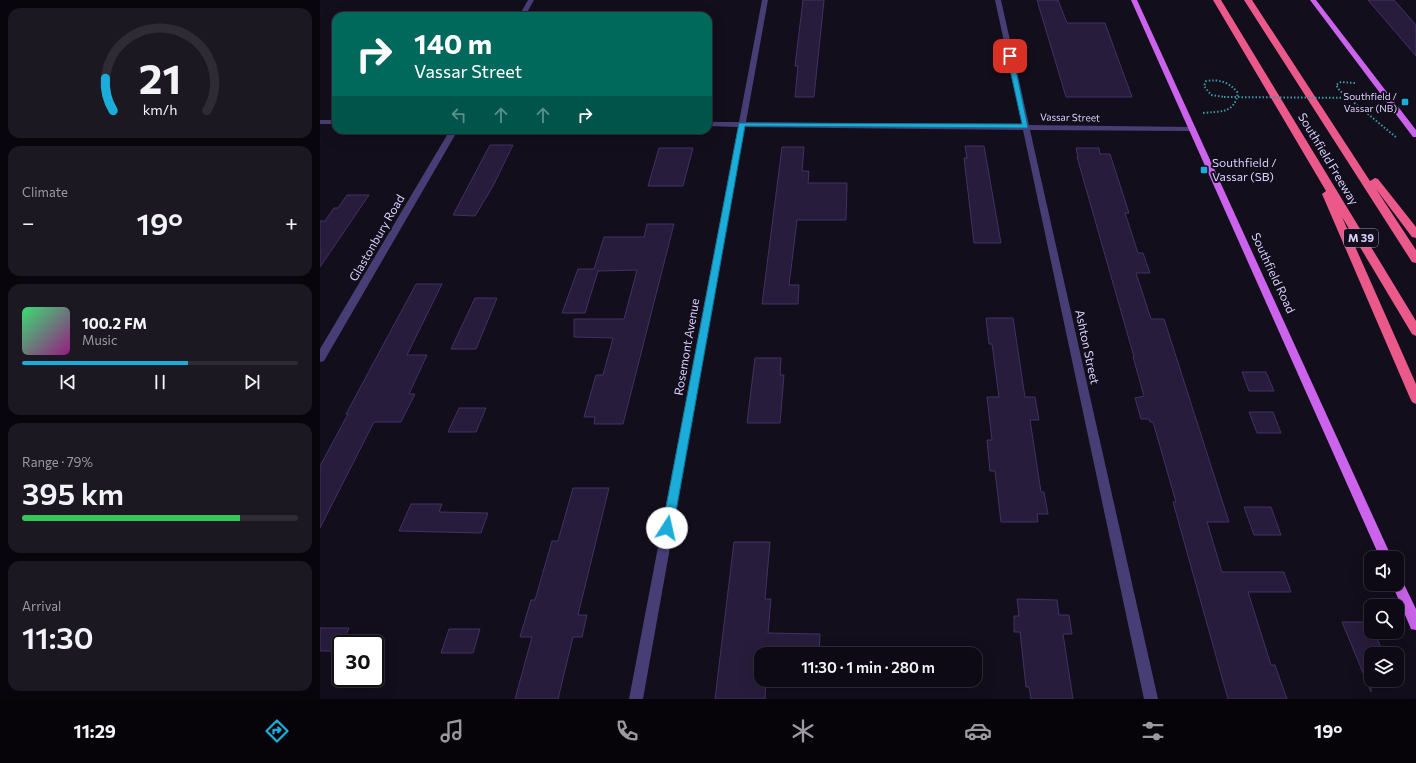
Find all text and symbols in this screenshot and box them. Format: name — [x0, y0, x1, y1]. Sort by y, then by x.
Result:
text: 140 m — [414, 26, 492, 60]
icon: right — [348, 28, 400, 80]
pin — [993, 39, 1027, 73]
icon: arrive — [999, 45, 1021, 67]
text: 21 — [139, 52, 181, 103]
text: Vassar Street — [414, 60, 522, 82]
place label: Southfield / Vassar (NB) — [1343, 90, 1398, 114]
marker: Southfield / Vassar (NB) — [1400, 97, 1410, 107]
text: km/h — [143, 100, 177, 118]
icon: left — [448, 104, 470, 126]
icon: ahead — [490, 104, 512, 126]
icon: ahead — [532, 104, 554, 126]
icon: right — [574, 104, 596, 126]
street label: Vassar Street — [1040, 110, 1100, 124]
street label: Southfield Freeway — [1296, 110, 1362, 207]
place label: Southfield / Vassar (SB) — [1212, 155, 1276, 183]
marker: Southfield / Vassar (SB) — [1199, 165, 1209, 175]
text: Climate — [22, 184, 68, 200]
street label: Glastonbury Road — [346, 192, 407, 283]
text: 19° — [137, 204, 183, 241]
text: − — [22, 209, 35, 236]
text: + — [285, 209, 298, 236]
road number: M 39 — [1344, 229, 1378, 247]
street label: Southfield Road — [1249, 230, 1299, 315]
street label: Rosemont Avenue — [671, 297, 701, 396]
street label: Ashton Street — [1073, 308, 1103, 385]
text: 100.2 FM — [82, 314, 147, 332]
text: Music — [82, 332, 117, 348]
icon: previous — [57, 371, 79, 393]
icon: pause — [149, 371, 171, 393]
icon: next — [241, 371, 263, 393]
text: Range · 79% — [22, 454, 93, 470]
text: 395 km — [22, 474, 124, 511]
position arrow — [646, 507, 688, 549]
map controls — [1364, 551, 1404, 687]
button: sound — [1364, 551, 1404, 591]
text: Arrival — [22, 598, 61, 614]
button: search — [1364, 599, 1404, 639]
text: 11:30 — [22, 618, 94, 655]
speed limit sign: 30 — [332, 635, 384, 687]
button: layers — [1364, 647, 1404, 687]
text: 11:30 · 1 min · 280 m — [801, 658, 935, 676]
icon: directions — [263, 717, 291, 745]
icon: music — [438, 717, 466, 745]
icon: phone — [613, 717, 641, 745]
icon: climate — [789, 717, 817, 745]
icon: car — [964, 717, 992, 745]
icon: filters — [1139, 717, 1167, 745]
text: 11:29 — [74, 720, 116, 742]
text: 19° — [1314, 720, 1342, 742]

